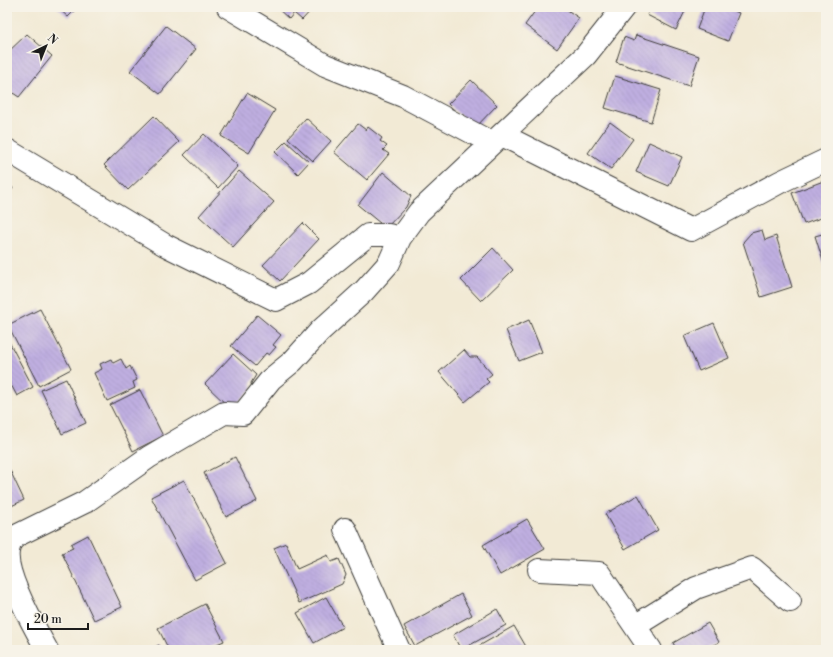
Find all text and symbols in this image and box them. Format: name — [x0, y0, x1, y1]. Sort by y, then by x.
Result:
north arrow — [26, 26, 66, 66]
text: N — [44, 31, 60, 48]
scale bar — [28, 605, 88, 631]
text: 20 m — [34, 612, 62, 627]

